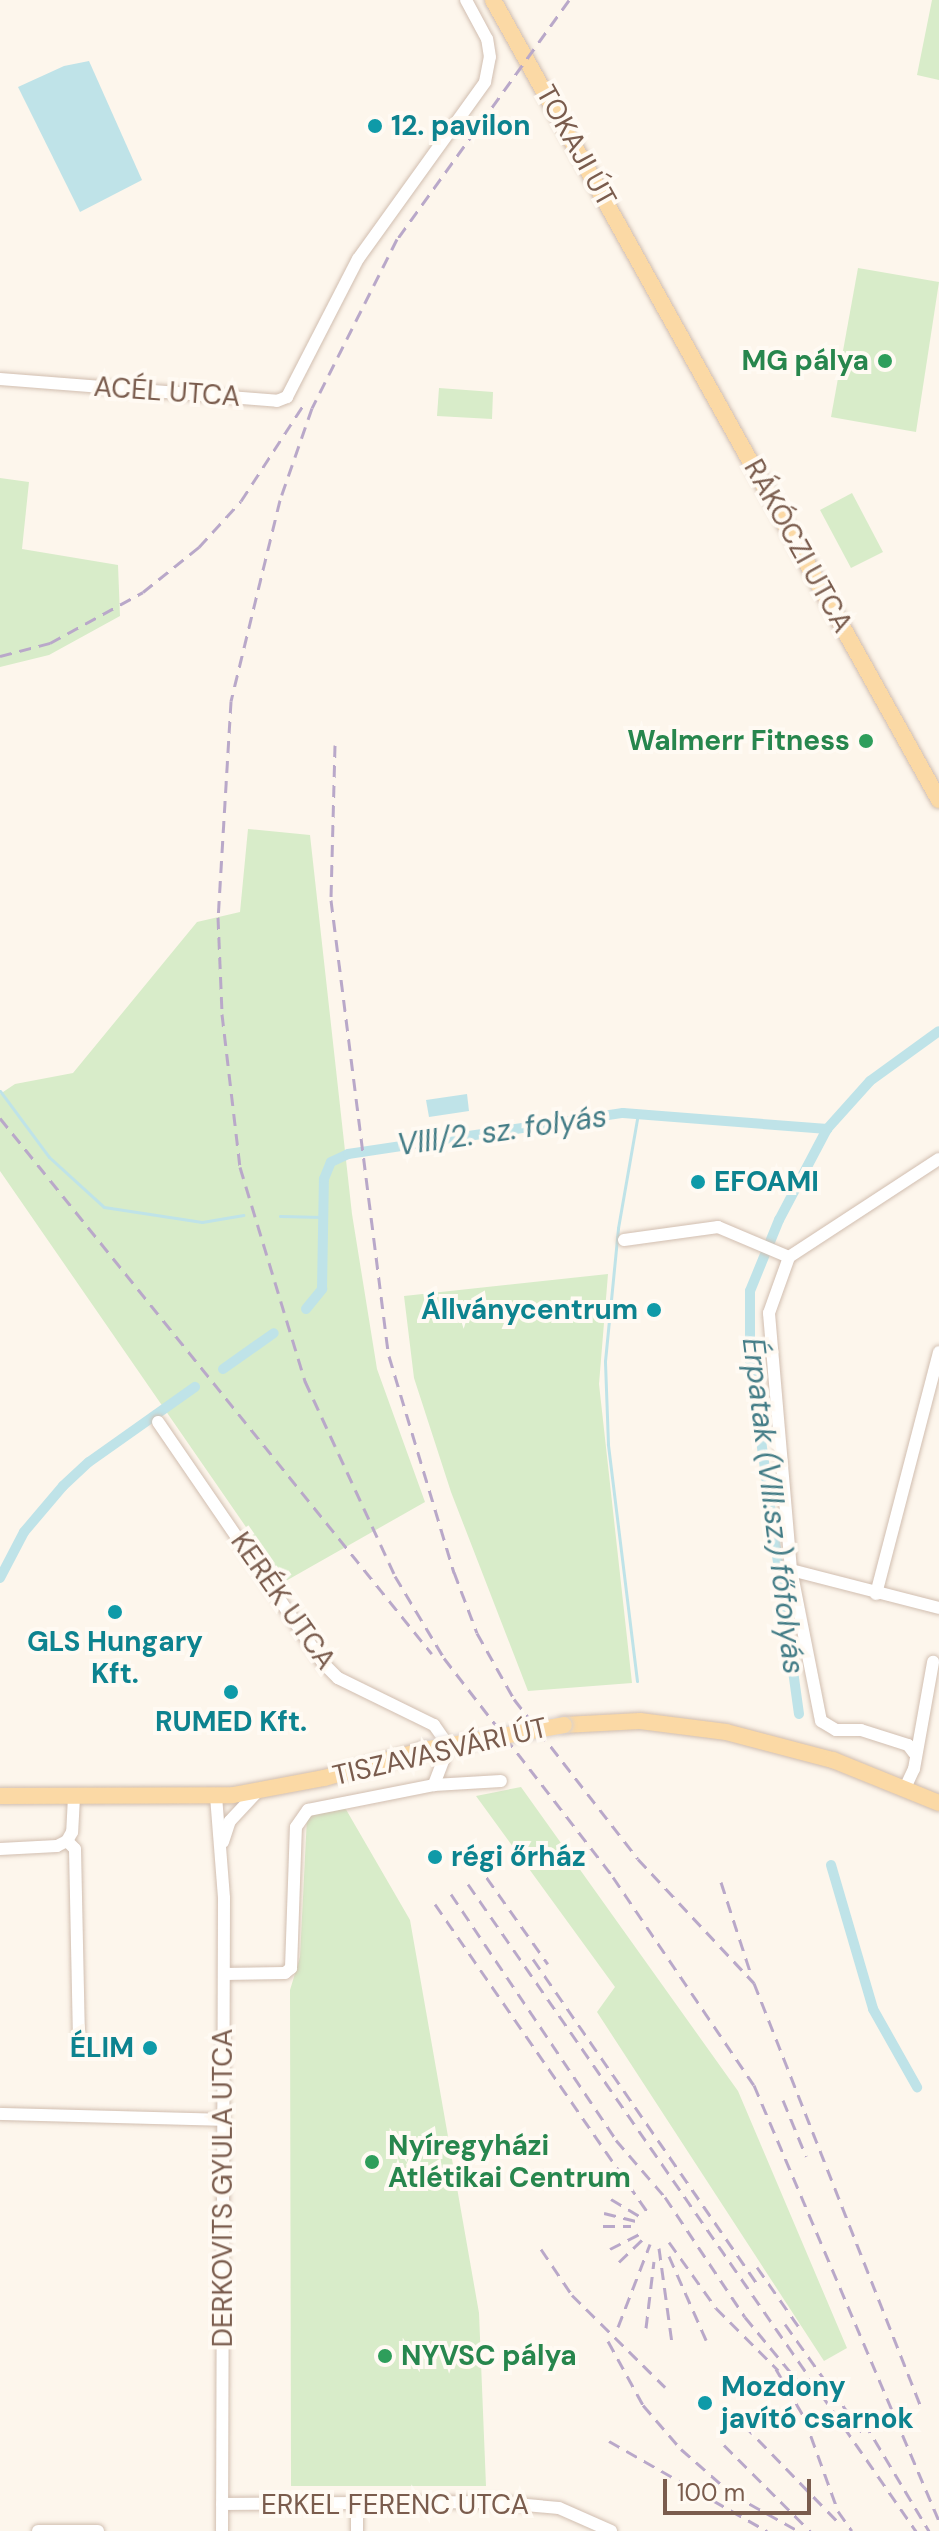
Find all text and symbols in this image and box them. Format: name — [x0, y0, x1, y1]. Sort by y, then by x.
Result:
street label: TOKAJI ÚT — [529, 80, 623, 212]
place label: 12. pavilon — [391, 109, 531, 143]
marker: 12. pavilon — [366, 117, 384, 135]
place label: MG pálya — [741, 344, 869, 378]
marker: MG pálya — [876, 352, 894, 370]
street label: ACÉL UTCA — [93, 370, 241, 414]
street label: RÁKÓCZI UTCA — [737, 454, 859, 638]
place label: Walmerr Fitness — [627, 724, 850, 758]
marker: Walmerr Fitness — [857, 732, 875, 750]
water label: VIII/2. sz. folyás — [395, 1098, 609, 1164]
place label: EFOAMI — [714, 1165, 819, 1199]
marker: EFOAMI — [689, 1173, 707, 1191]
place label: Állványcentrum — [421, 1293, 638, 1327]
marker: Állványcentrum — [645, 1301, 663, 1319]
water label: Érpatak (VIII.sz.) főfolyás — [734, 1336, 812, 1676]
street label: KERÉK UTCA — [223, 1526, 343, 1676]
marker: GLS Hungary Kft. — [106, 1603, 124, 1621]
place label: GLS Hungary Kft. — [27, 1625, 203, 1691]
marker: RUMED Kft. — [222, 1683, 240, 1701]
place label: RUMED Kft. — [155, 1705, 307, 1739]
street label: TISZAVASVÁRI ÚT — [329, 1711, 551, 1793]
place label: régi őrház — [451, 1840, 586, 1874]
marker: régi őrház — [426, 1848, 444, 1866]
street label: DERKOVITS GYULA UTCA — [206, 2029, 240, 2347]
place label: ÉLIM — [70, 2031, 134, 2065]
marker: ÉLIM — [141, 2039, 159, 2057]
place label: Nyíregyházi Atlétikai Centrum — [388, 2129, 631, 2195]
marker: Nyíregyházi Atlétikai Centrum — [363, 2153, 381, 2171]
place label: NYVSC pálya — [401, 2339, 577, 2373]
marker: NYVSC pálya — [376, 2347, 394, 2365]
place label: Mozdony javító csarnok — [721, 2370, 914, 2436]
marker: Mozdony javító csarnok — [696, 2394, 714, 2412]
scale bar — [667, 2463, 815, 2513]
text: 100 m — [677, 2477, 745, 2508]
street label: ERKEL FERENC UTCA — [261, 2488, 529, 2522]

